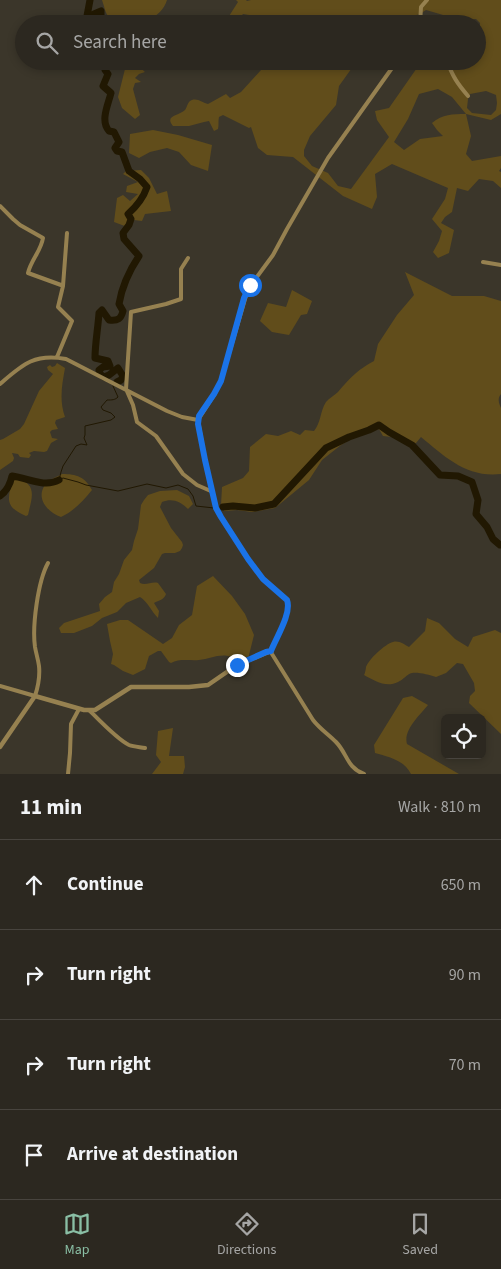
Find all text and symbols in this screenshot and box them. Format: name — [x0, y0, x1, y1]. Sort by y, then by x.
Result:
search box — [15, 15, 486, 70]
icon: search — [33, 29, 61, 57]
text: Search here — [73, 29, 167, 56]
route start — [239, 274, 262, 297]
route end — [226, 654, 249, 677]
map controls — [441, 714, 486, 759]
button: locate — [441, 714, 486, 759]
text: 11 min — [20, 792, 82, 822]
text: Walk · 810 m — [398, 796, 481, 818]
icon: ahead — [20, 871, 48, 899]
text: Continue — [67, 871, 144, 898]
text: 650 m — [441, 874, 481, 896]
icon: right — [20, 961, 48, 989]
text: Turn right — [67, 961, 151, 988]
text: 90 m — [449, 964, 481, 986]
icon: right — [20, 1051, 48, 1079]
text: Turn right — [67, 1051, 151, 1078]
text: 70 m — [449, 1054, 481, 1076]
icon: arrive — [20, 1141, 48, 1169]
text: Arrive at destination — [67, 1141, 238, 1168]
tab: Map — [63, 1210, 91, 1260]
tab: Directions — [217, 1210, 276, 1260]
tab: Saved — [402, 1210, 438, 1260]

